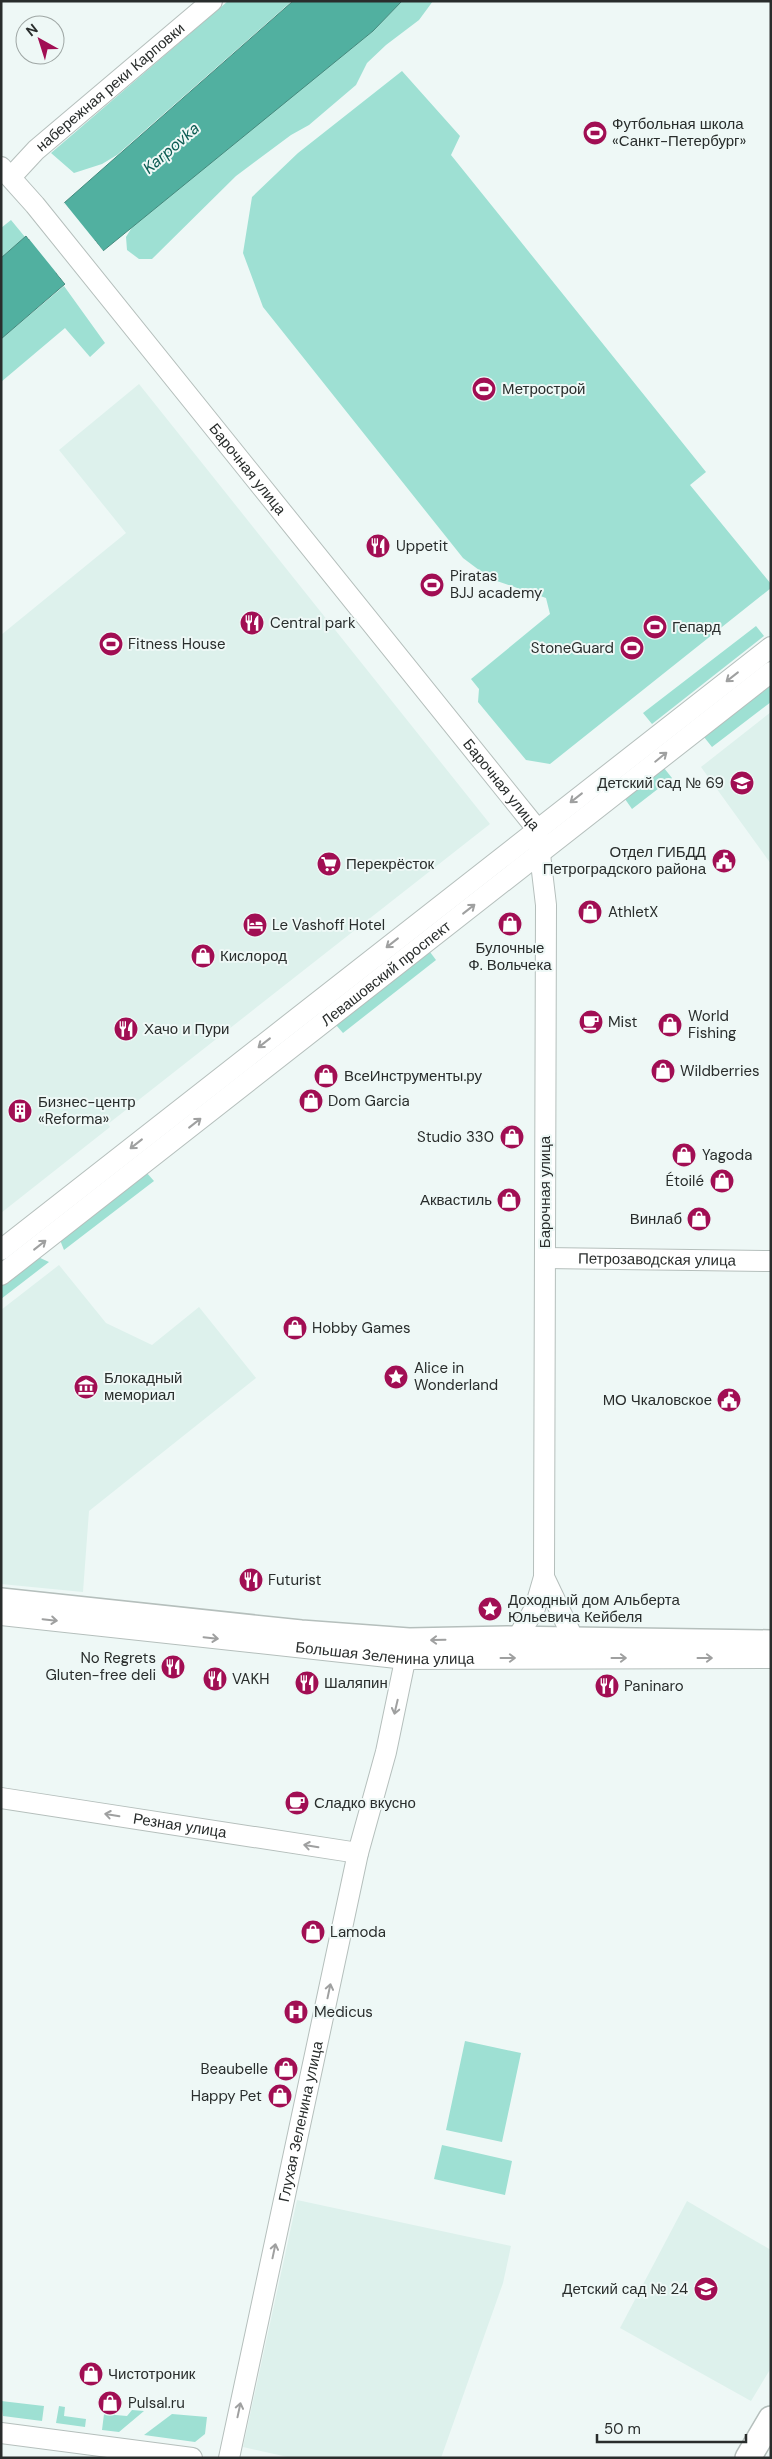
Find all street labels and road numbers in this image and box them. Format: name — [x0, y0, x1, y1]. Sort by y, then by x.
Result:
street label: набережная реки Карповки — [32, 18, 189, 156]
street label: Барочная улица — [204, 419, 291, 520]
street label: Барочная улица — [458, 735, 545, 835]
street label: Левашовский проспект — [317, 916, 455, 1031]
street label: Барочная улица — [535, 1135, 555, 1248]
street label: Петрозаводская улица — [578, 1248, 737, 1271]
street label: Большая Зеленина улица — [294, 1637, 475, 1669]
street label: Резная улица — [132, 1808, 229, 1843]
street label: Глухая Зеленина улица — [274, 2039, 328, 2204]

